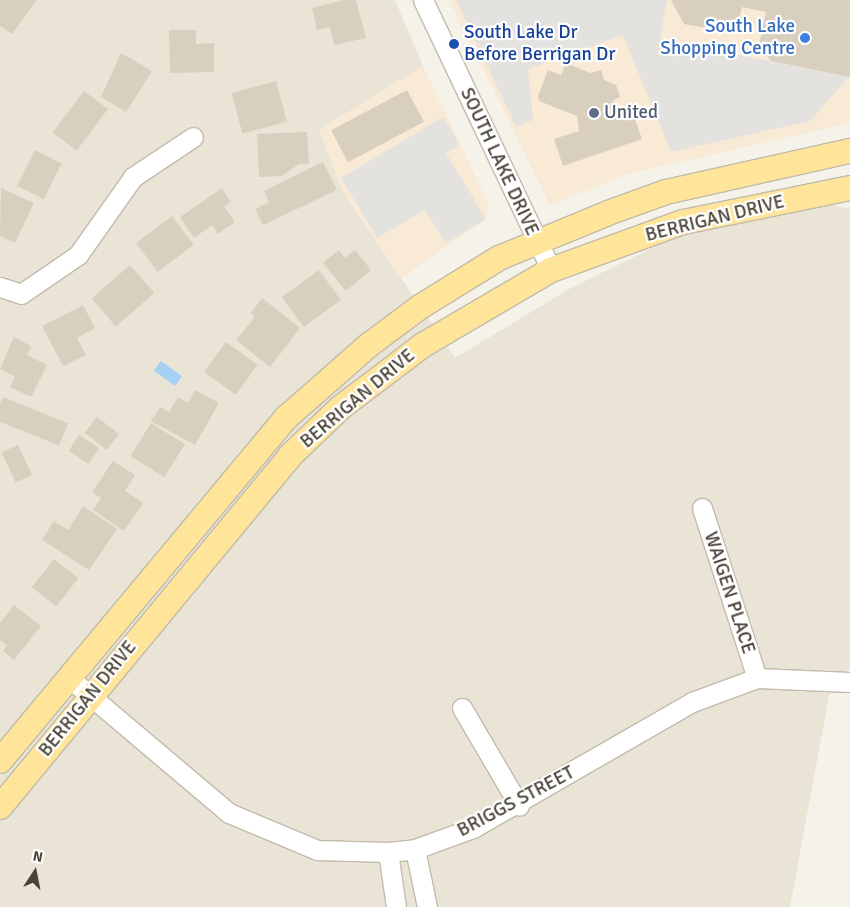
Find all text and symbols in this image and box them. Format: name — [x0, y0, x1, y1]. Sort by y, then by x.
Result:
place label: South Lake Shopping Centre — [660, 16, 795, 60]
place label: South Lake Dr Before Berrigan Dr — [464, 22, 615, 66]
marker: South Lake Shopping Centre — [799, 32, 811, 44]
marker: South Lake Dr Before Berrigan Dr — [448, 38, 460, 50]
street label: SOUTH LAKE DRIVE — [455, 84, 543, 240]
place label: United — [604, 102, 658, 124]
marker: United — [588, 107, 600, 119]
street label: BERRIGAN DRIVE — [643, 191, 787, 247]
street label: BERRIGAN DRIVE — [296, 344, 420, 454]
street label: WAIGEN PLACE — [699, 529, 759, 657]
street label: BERRIGAN DRIVE — [34, 636, 142, 762]
street label: BRIGGS STREET — [454, 762, 578, 842]
north arrow — [10, 847, 60, 897]
text: N — [32, 848, 44, 866]

